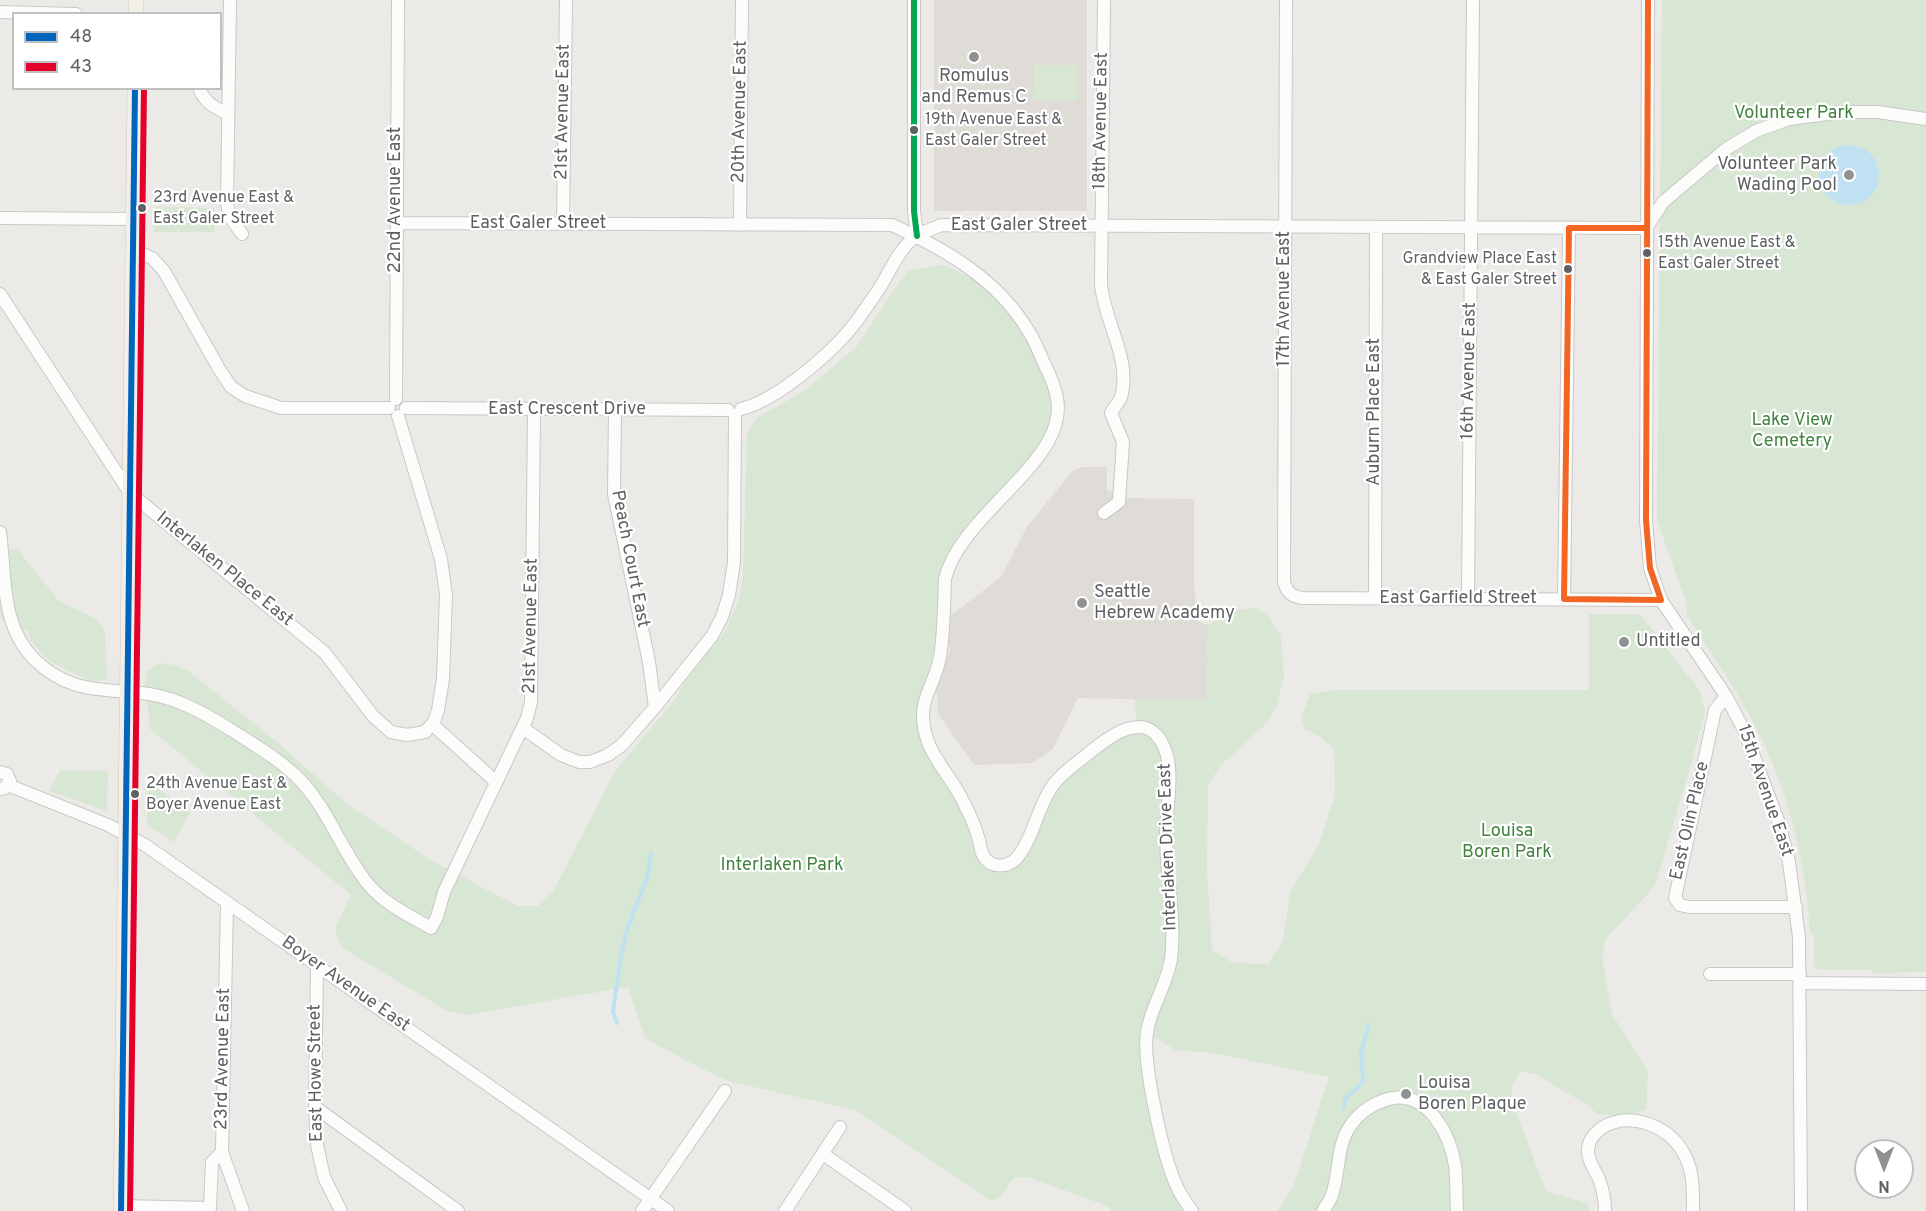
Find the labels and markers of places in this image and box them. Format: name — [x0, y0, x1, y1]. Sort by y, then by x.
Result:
marker: Romulus and Remus C — [967, 50, 981, 64]
place label: Romulus and Remus C — [921, 66, 1027, 109]
place label: 19th Avenue East & East Galer Street — [925, 111, 1062, 149]
marker: 19th Avenue East & East Galer Street — [908, 124, 920, 136]
place label: Volunteer Park Wading Pool — [1717, 154, 1837, 196]
marker: Volunteer Park Wading Pool — [1842, 168, 1856, 182]
place label: 23rd Avenue East & East Galer Street — [153, 189, 294, 227]
marker: 23rd Avenue East & East Galer Street — [136, 202, 148, 214]
place label: 15th Avenue East & East Galer Street — [1658, 234, 1796, 272]
marker: 15th Avenue East & East Galer Street — [1641, 247, 1653, 259]
place label: Grandview Place East & East Galer Street — [1403, 250, 1557, 288]
marker: Grandview Place East & East Galer Street — [1562, 263, 1574, 275]
place label: Seattle Hebrew Academy — [1094, 582, 1235, 624]
marker: Seattle Hebrew Academy — [1075, 596, 1089, 610]
place label: Untitled — [1636, 631, 1701, 653]
marker: Untitled — [1617, 635, 1631, 649]
place label: 24th Avenue East & Boyer Avenue East — [146, 775, 287, 813]
marker: 24th Avenue East & Boyer Avenue East — [129, 788, 141, 800]
place label: Louisa Boren Plaque — [1418, 1073, 1526, 1116]
marker: Louisa Boren Plaque — [1399, 1087, 1413, 1101]

